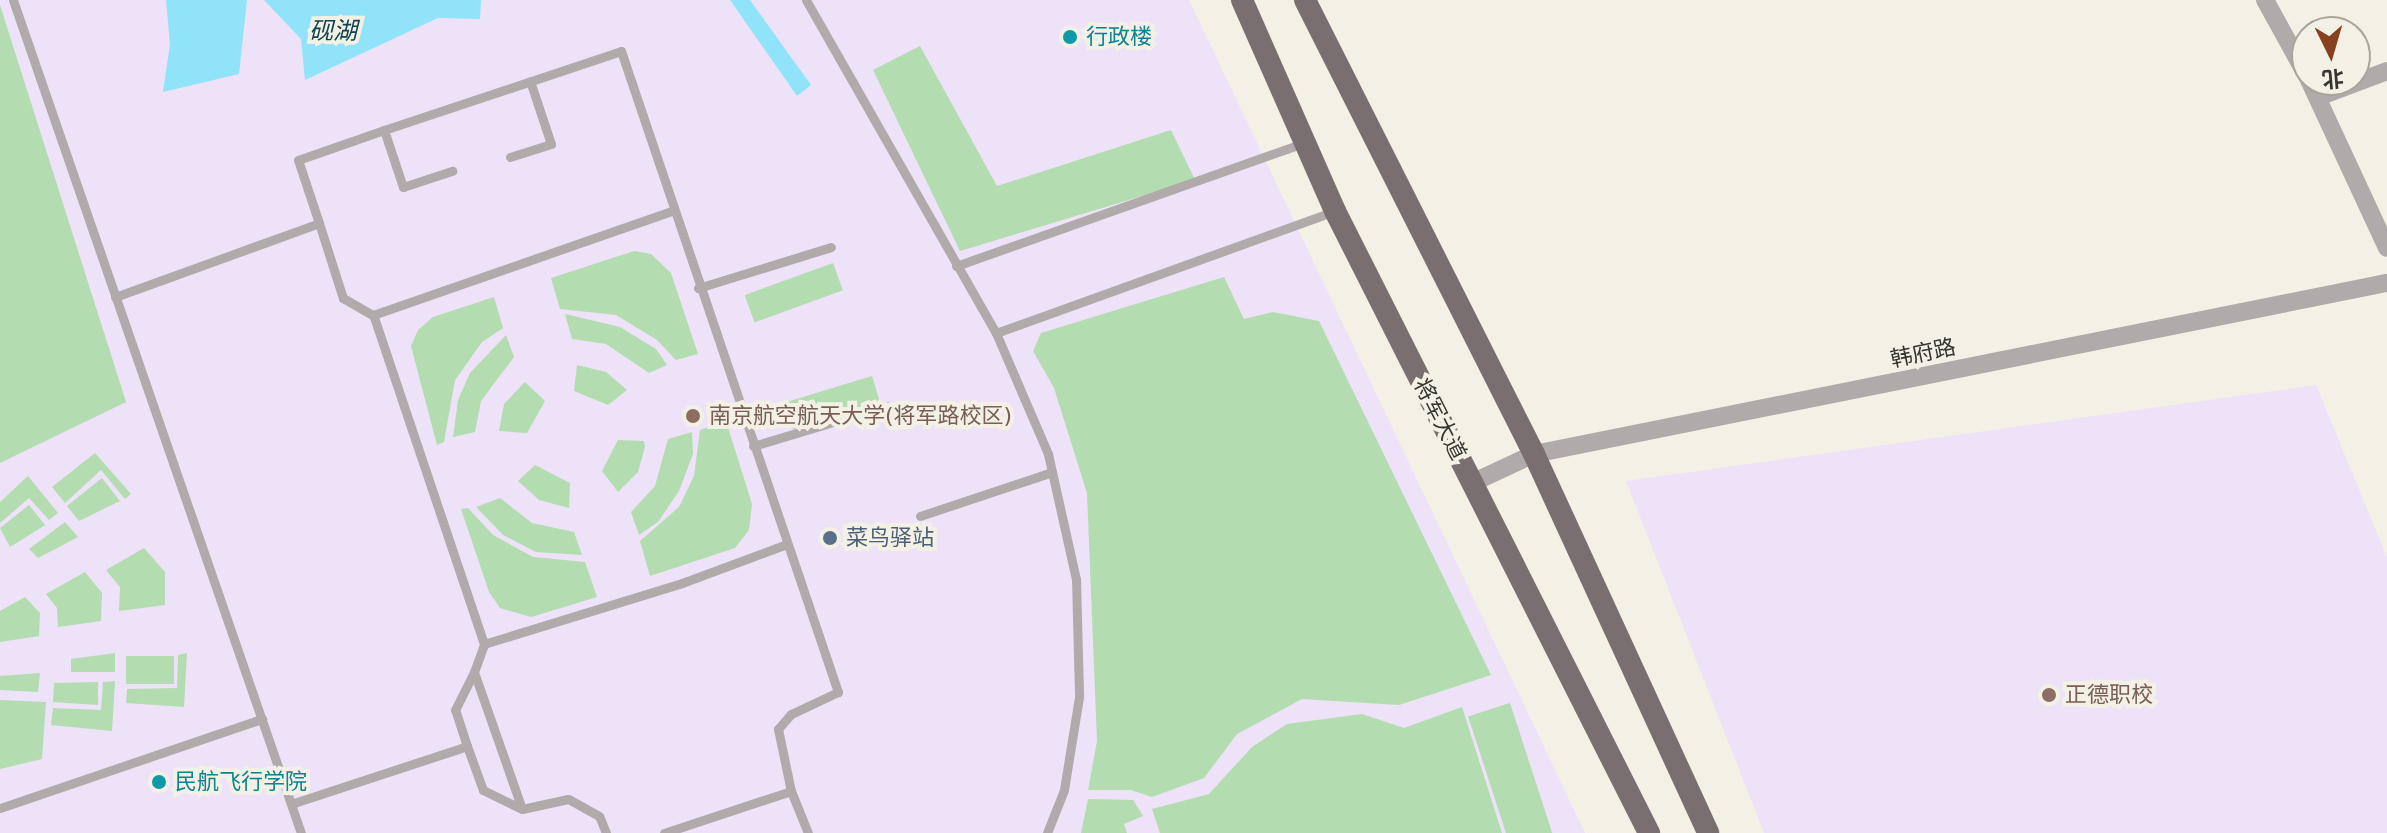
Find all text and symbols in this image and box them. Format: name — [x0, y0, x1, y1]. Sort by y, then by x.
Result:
north arrow — [2291, 16, 2371, 96]
water label: 砚湖 — [309, 18, 357, 46]
place label: 行政楼 — [1086, 24, 1152, 50]
marker: 行政楼 — [1061, 28, 1079, 46]
text: 北 — [2321, 65, 2345, 92]
street label: 韩府路 — [1888, 333, 1958, 373]
street label: 将军大道 — [1408, 374, 1472, 464]
place label: 南京航空航天大学(将军路校区) — [709, 403, 1012, 429]
marker: 南京航空航天大学(将军路校区) — [684, 407, 702, 425]
place label: 菜鸟驿站 — [846, 525, 934, 551]
marker: 菜鸟驿站 — [821, 529, 839, 547]
place label: 正德职校 — [2065, 682, 2153, 708]
marker: 正德职校 — [2040, 686, 2058, 704]
place label: 民航飞行学院 — [175, 769, 307, 795]
marker: 民航飞行学院 — [150, 773, 168, 791]

